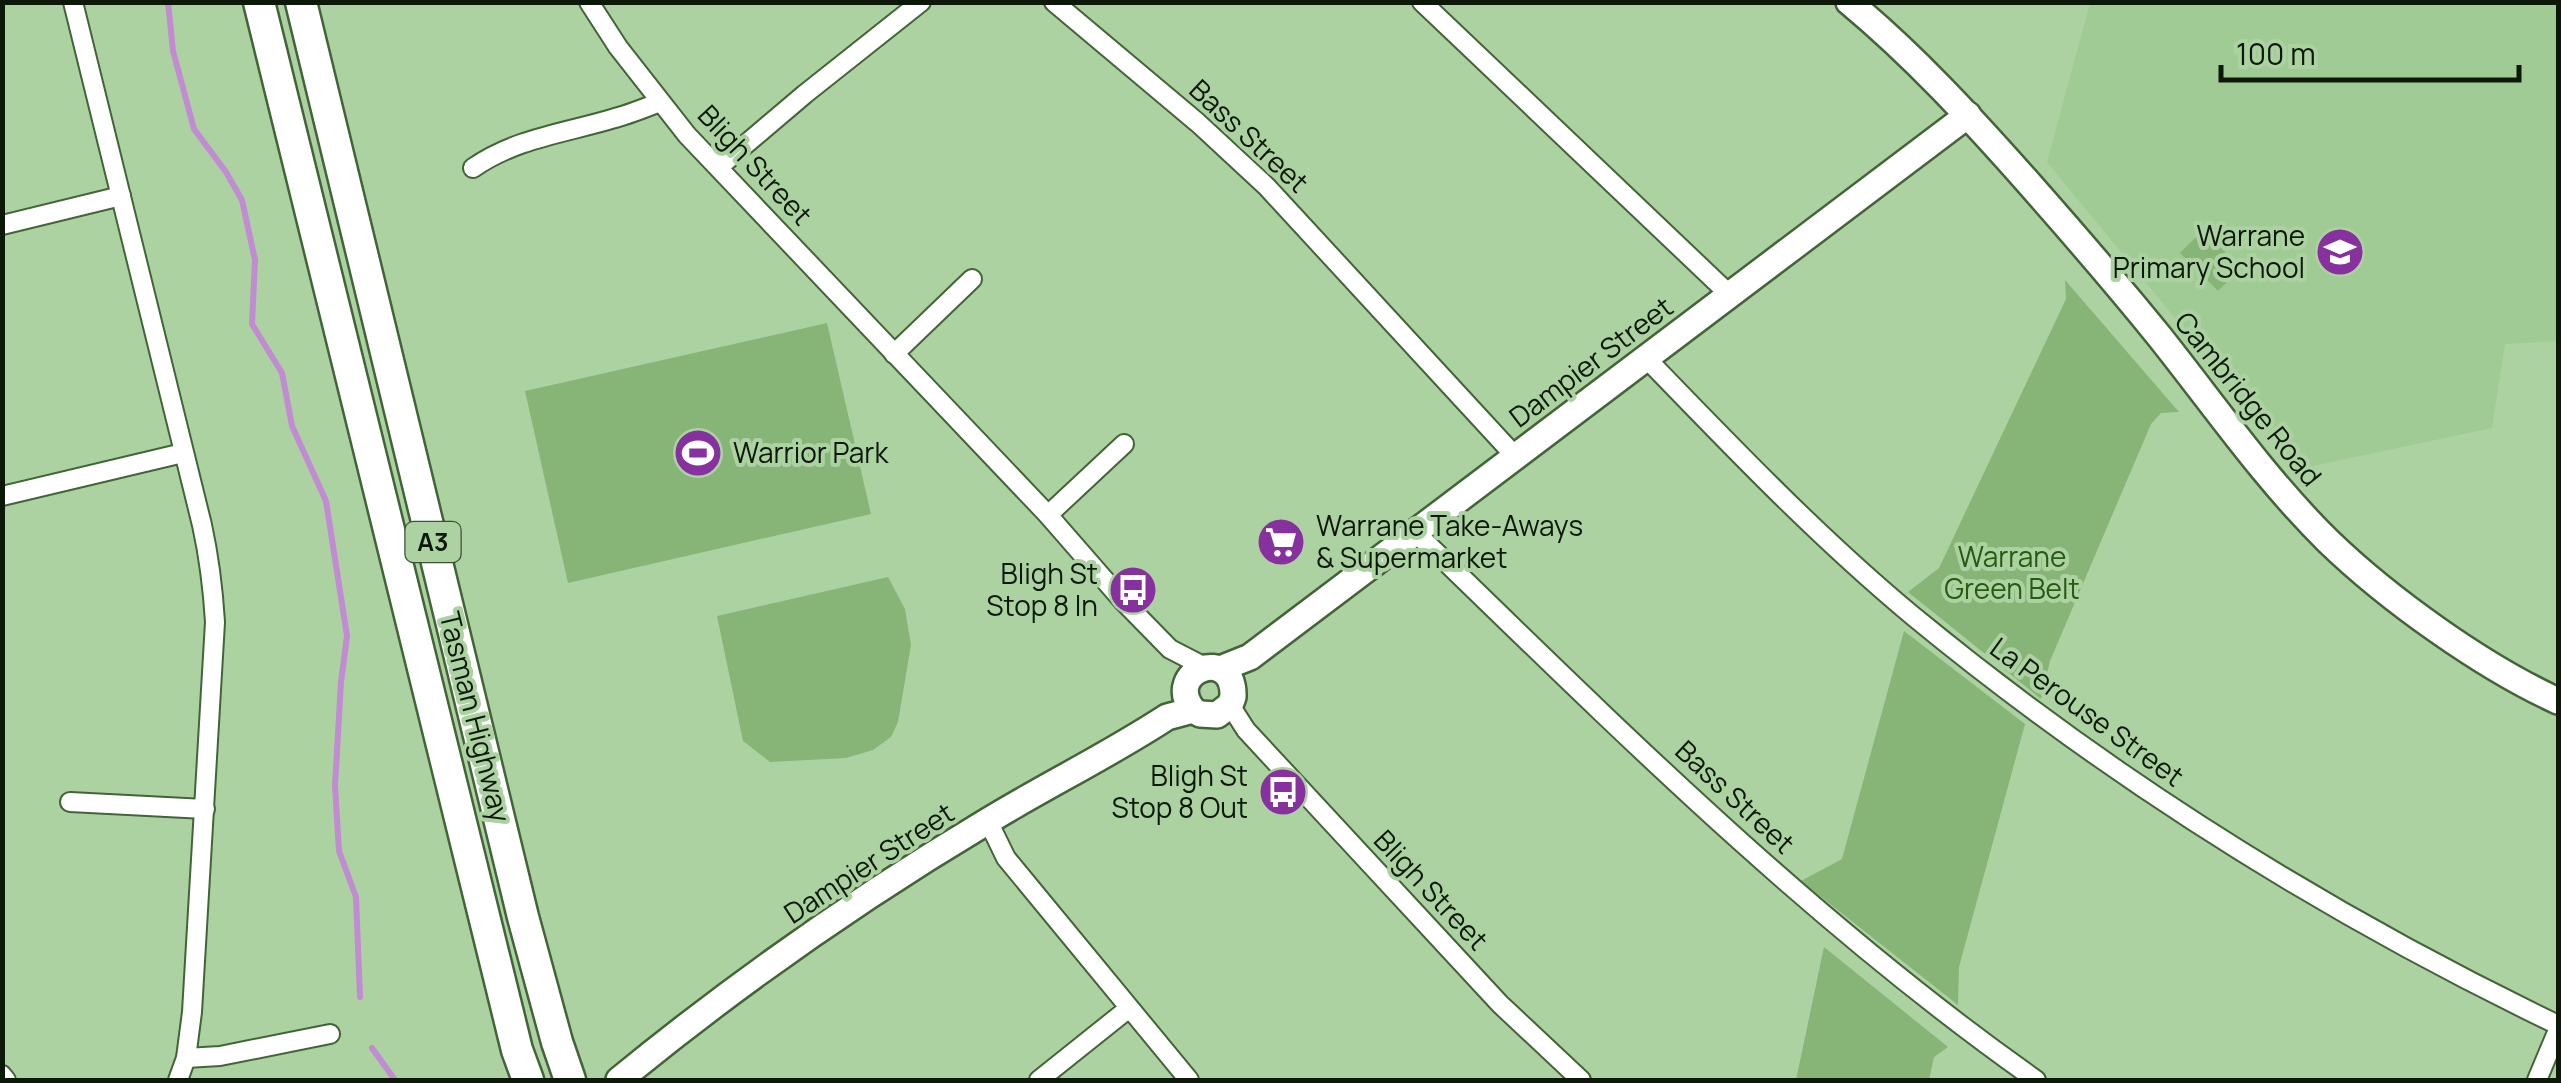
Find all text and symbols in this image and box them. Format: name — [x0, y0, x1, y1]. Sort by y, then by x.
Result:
scale bar — [2221, 20, 2518, 82]
text: 100 m — [2236, 33, 2316, 74]
street label: Bass Street — [1182, 70, 1317, 200]
street label: Bligh Street — [690, 96, 821, 233]
place label: Warrane Primary School — [2113, 216, 2305, 286]
school or university icon: Warrane Primary School — [2314, 226, 2366, 278]
street label: Dampier Street — [1501, 287, 1680, 435]
street label: Cambridge Road — [2167, 303, 2331, 493]
sports icon: Warrior Park — [672, 427, 724, 479]
place label: Warrior Park — [733, 433, 889, 471]
place label: Warrane Take-Aways & Supermarket — [1316, 506, 1583, 576]
supermarket icon: Warrane Take-Aways & Supermarket — [1255, 516, 1307, 568]
road number: A3 — [406, 522, 460, 562]
park label: Warrane Green Belt — [1944, 537, 2080, 607]
place label: Bligh St Stop 8 In — [986, 554, 1098, 624]
bus stop icon: Bligh St Stop 8 In — [1107, 564, 1159, 616]
street label: Tasman Highway — [431, 608, 521, 826]
street label: La Perouse Street — [1983, 628, 2192, 794]
street label: Bass Street — [1668, 731, 1803, 861]
place label: Bligh St Stop 8 Out — [1111, 756, 1248, 826]
bus stop icon: Bligh St Stop 8 Out — [1257, 766, 1309, 818]
street label: Dampier Street — [776, 793, 961, 931]
street label: Bligh Street — [1366, 821, 1497, 958]

